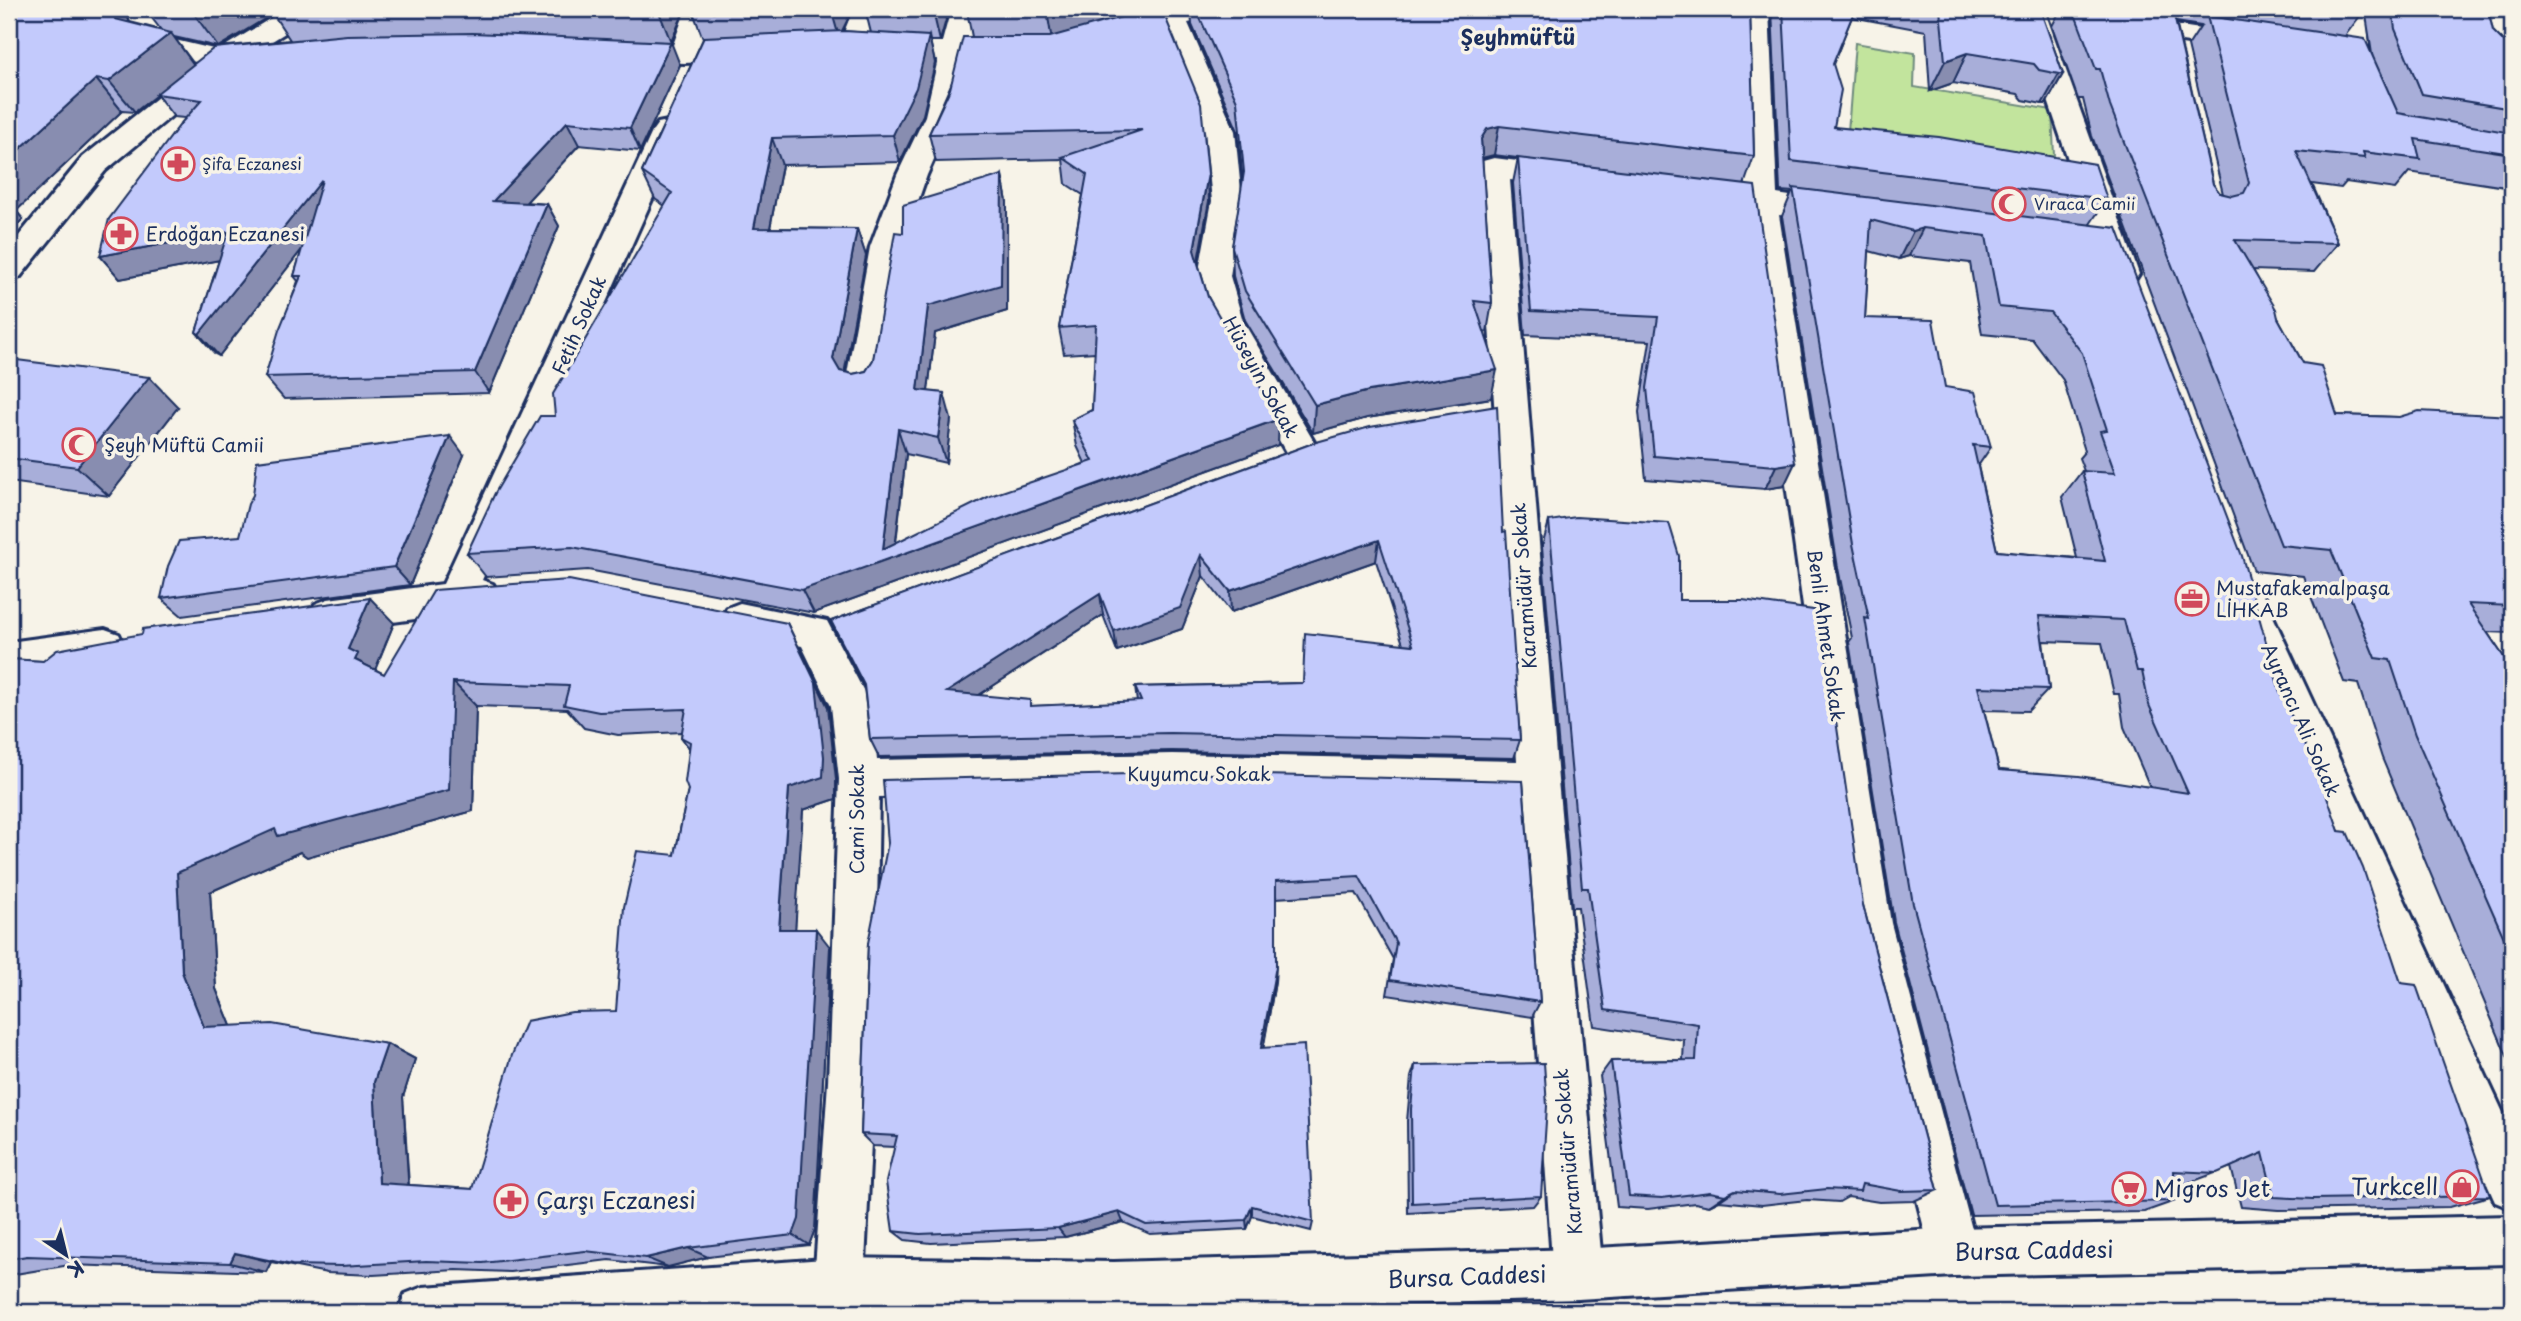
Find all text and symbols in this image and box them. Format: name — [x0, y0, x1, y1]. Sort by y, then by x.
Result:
district label: Şeyhmüftü — [1461, 20, 1575, 52]
pharmacy icon: Şifa Eczanesi — [159, 145, 197, 183]
place label: Şifa Eczanesi — [202, 151, 302, 175]
mosque icon: Vıraca Camii — [1990, 185, 2028, 223]
place label: Vıraca Camii — [2034, 191, 2135, 215]
pharmacy icon: Erdoğan Eczanesi — [102, 215, 140, 253]
place label: Erdoğan Eczanesi — [146, 219, 305, 247]
street label: Fetih Sokak — [544, 270, 612, 379]
street label: Hüseyin Sokak — [1217, 311, 1307, 442]
mosque icon: Şeyh Müftü Camii — [60, 426, 98, 464]
place label: Şeyh Müftü Camii — [104, 430, 264, 458]
street label: Karamüdür Sokak — [1503, 502, 1543, 670]
street label: Benli Ahmet Sokak — [1801, 547, 1853, 723]
place label: Mustafakemalpaşa LİHKAB — [2216, 573, 2390, 623]
office icon: Mustafakemalpaşa LİHKAB — [2173, 580, 2211, 618]
street label: Ayrancı Ali Sokak — [2255, 638, 2348, 801]
street label: Kuyumcu Sokak — [1127, 759, 1271, 787]
street label: Cami Sokak — [842, 764, 870, 874]
street label: Karamüdür Sokak — [1546, 1068, 1588, 1236]
place label: Turkcell — [2351, 1168, 2438, 1203]
shop icon: Turkcell — [2443, 1168, 2481, 1206]
supermarket icon: Migros Jet — [2110, 1170, 2148, 1208]
place label: Migros Jet — [2154, 1170, 2270, 1205]
pharmacy icon: Çarşı Eczanesi — [492, 1182, 530, 1220]
place label: Çarşı Eczanesi — [536, 1182, 696, 1217]
north arrow — [32, 1220, 102, 1290]
street label: Bursa Caddesi — [1954, 1231, 2114, 1268]
text: K — [63, 1254, 90, 1285]
street label: Bursa Caddesi — [1387, 1255, 1547, 1296]

